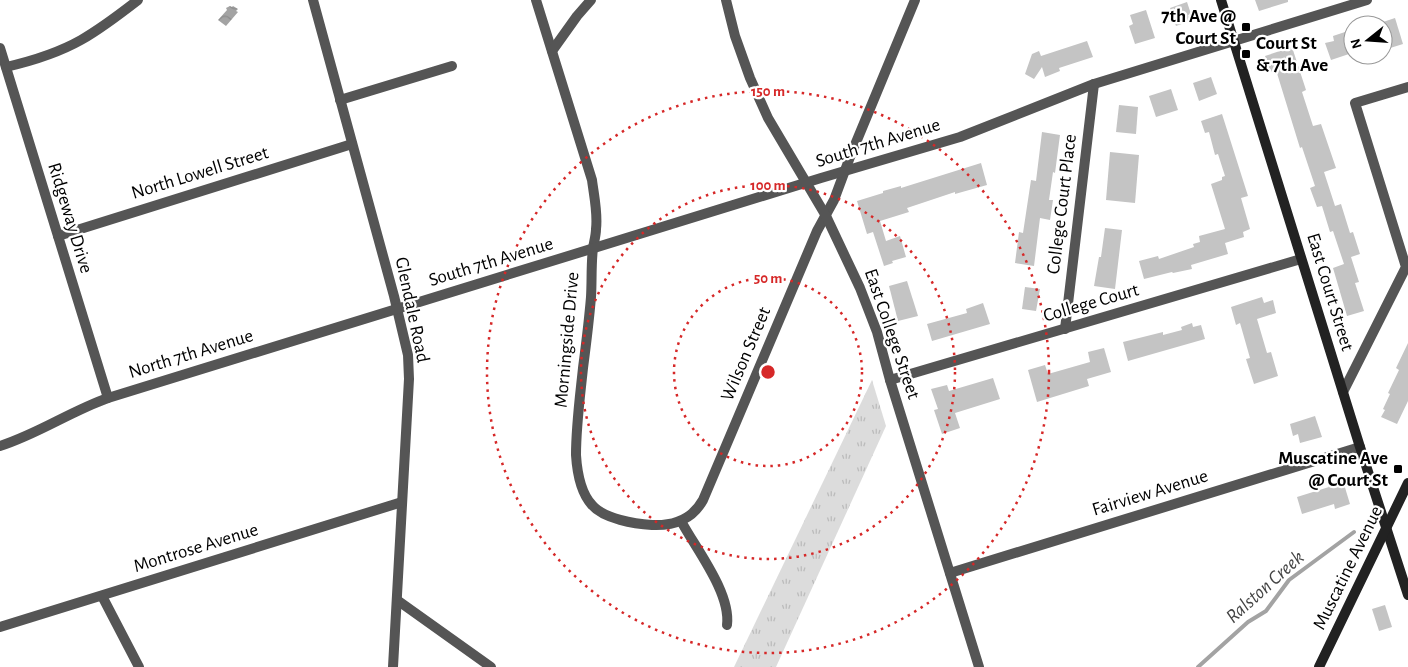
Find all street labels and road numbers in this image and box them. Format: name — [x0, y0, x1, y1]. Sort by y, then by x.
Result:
street label: South 7th Avenue — [814, 115, 942, 171]
street label: College Court Place — [1044, 133, 1080, 275]
street label: North Lowell Street — [129, 143, 271, 203]
street label: Ridgeway Drive — [44, 160, 96, 276]
street label: East Court Street — [1303, 231, 1357, 353]
street label: South 7th Avenue — [427, 234, 555, 290]
street label: Glendale Road — [392, 255, 432, 365]
street label: East College Street — [861, 266, 923, 402]
street label: Morningside Drive — [552, 271, 582, 409]
street label: College Court — [1041, 280, 1141, 326]
street label: Wilson Street — [718, 304, 774, 404]
street label: North 7th Avenue — [126, 326, 256, 382]
street label: Fairview Avenue — [1090, 466, 1210, 520]
street label: Muscatine Avenue — [1310, 503, 1386, 633]
street label: Montrose Avenue — [131, 520, 261, 576]

